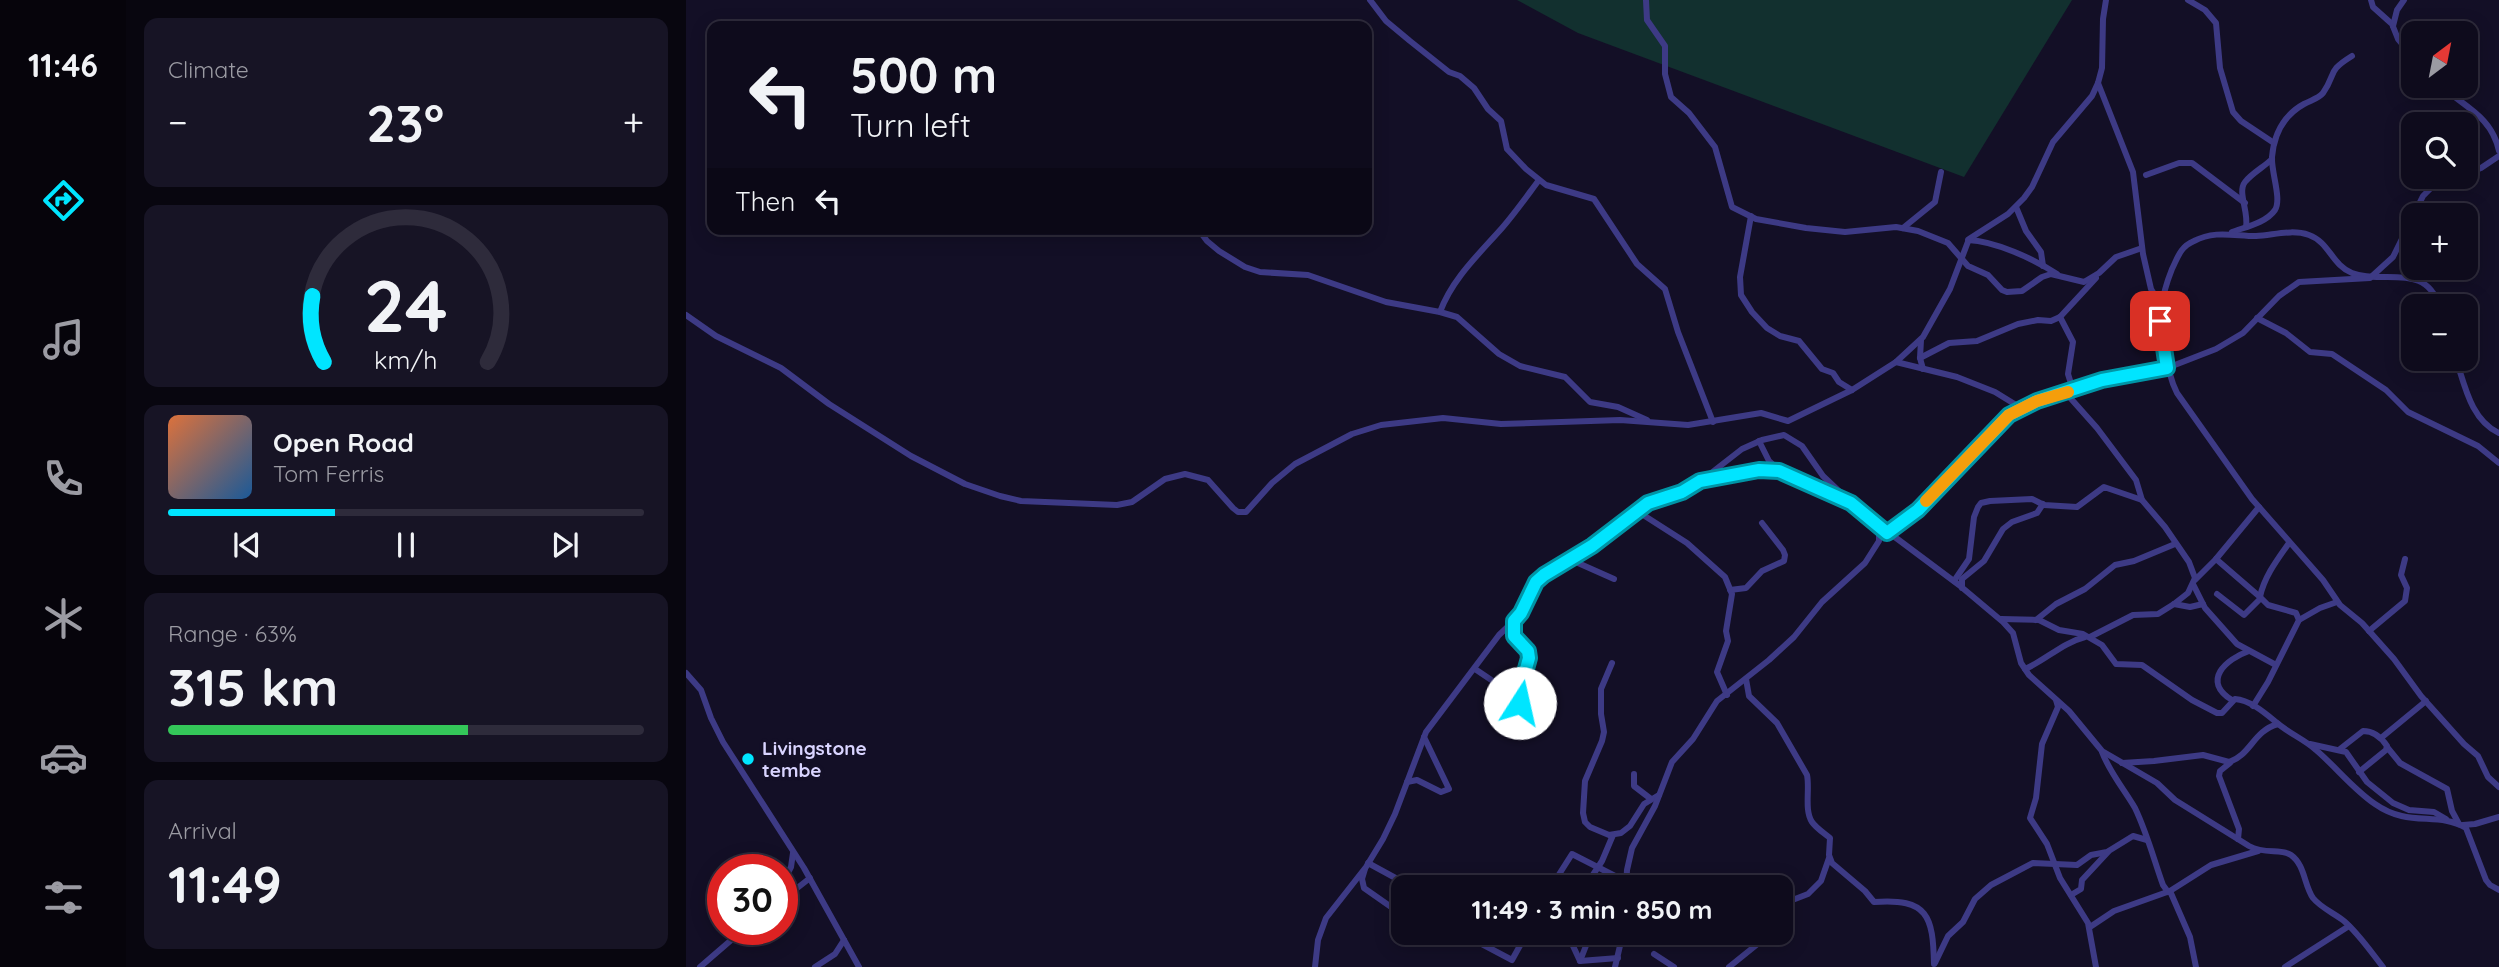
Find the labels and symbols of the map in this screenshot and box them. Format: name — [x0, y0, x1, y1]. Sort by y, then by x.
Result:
north arrow — [2401, 21, 2478, 98]
pin — [2130, 291, 2190, 351]
position arrow — [1483, 666, 1557, 740]
place label: Livingstone tembe — [762, 736, 867, 782]
marker: Livingstone tembe — [740, 751, 756, 767]
speed limit sign: 30 — [707, 854, 798, 945]

